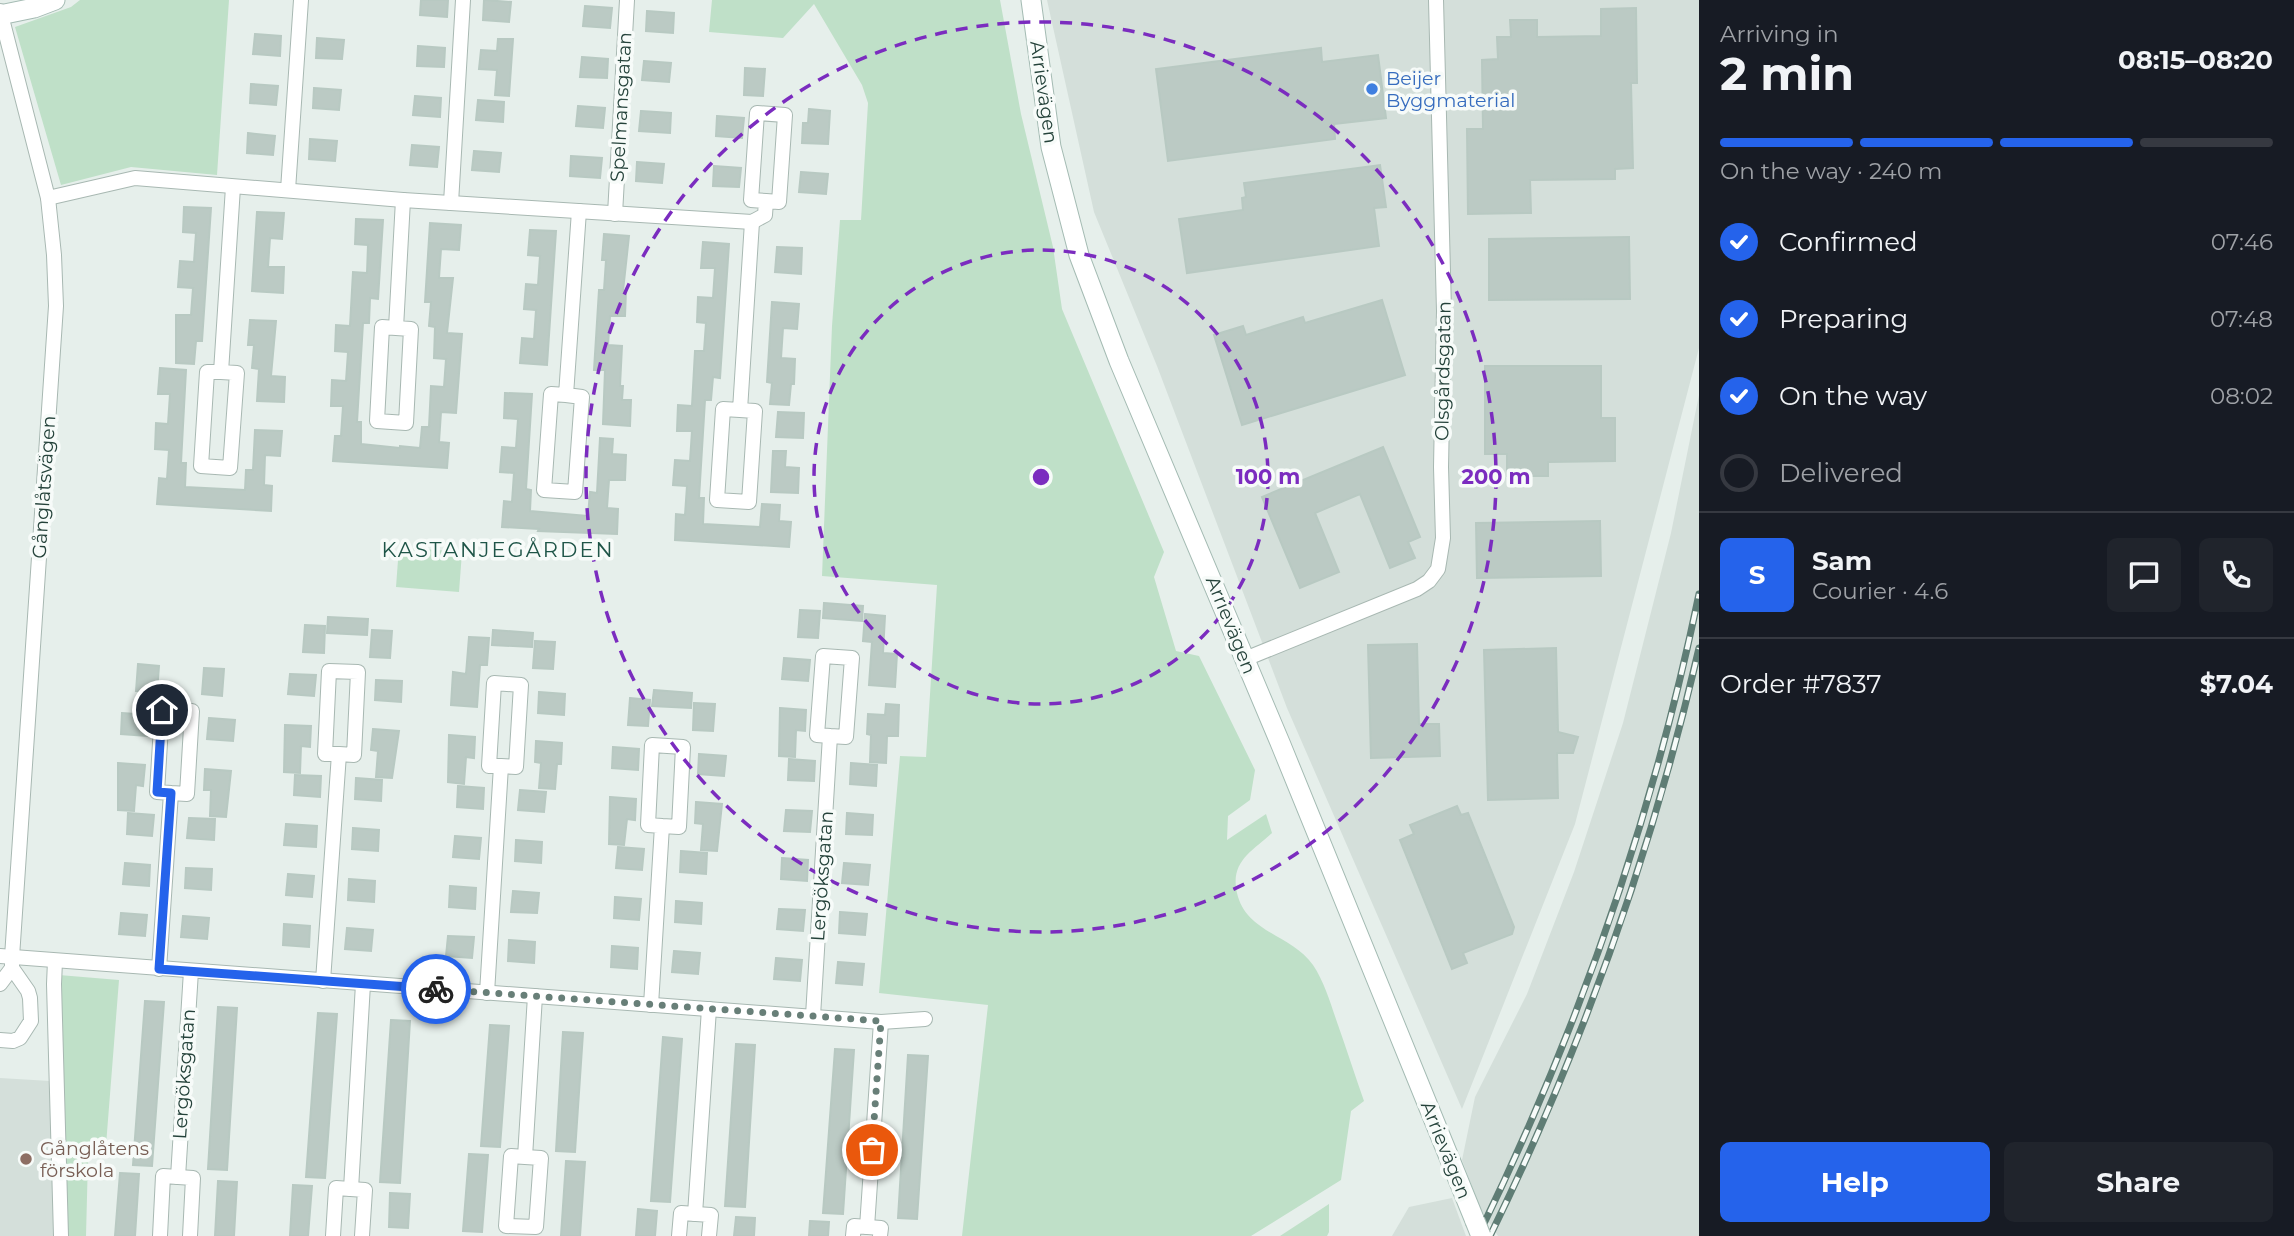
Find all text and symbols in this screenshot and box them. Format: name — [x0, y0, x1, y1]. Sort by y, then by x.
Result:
text: Arriving in — [1720, 20, 1839, 48]
street label: Spelmansgatan — [606, 31, 636, 183]
street label: Arrievägen — [1025, 39, 1063, 145]
text: 08:15–08:20 — [2118, 44, 2273, 76]
text: 2 min — [1720, 45, 1854, 102]
place label: Beijer Byggmaterial — [1386, 67, 1515, 112]
marker: Beijer Byggmaterial — [1364, 81, 1380, 97]
text: On the way · 240 m — [1720, 157, 1942, 185]
icon: check — [1720, 223, 1758, 261]
text: Confirmed — [1779, 226, 1918, 258]
text: 07:46 — [2211, 228, 2273, 256]
icon: check — [1720, 300, 1758, 338]
street label: Olsgårdsgatan — [1430, 301, 1456, 441]
text: Preparing — [1779, 303, 1908, 335]
text: 07:48 — [2210, 305, 2273, 333]
icon: check — [1720, 377, 1758, 415]
text: On the way — [1779, 380, 1927, 412]
text: 08:02 — [2210, 382, 2273, 410]
street label: Gånglåtsvägen — [28, 415, 60, 559]
text: Delivered — [1779, 457, 1903, 489]
text: 100 m — [1236, 464, 1300, 489]
text: 200 m — [1462, 464, 1530, 489]
centre of rings — [1029, 465, 1053, 489]
district label: KASTANJEGÅRDEN — [381, 537, 615, 562]
button: chat — [2107, 538, 2181, 612]
button: phone — [2199, 538, 2273, 612]
text: Sam — [1812, 545, 1872, 577]
text: S — [1749, 559, 1765, 591]
street label: Arrievägen — [1201, 573, 1261, 677]
text: Courier · 4.6 — [1812, 577, 1948, 605]
text: Order #7837 — [1720, 668, 1882, 700]
text: $7.04 — [2200, 668, 2273, 700]
pin — [132, 680, 192, 740]
icon: home — [143, 691, 181, 729]
street label: Lergöksgatan — [806, 810, 838, 942]
courier — [401, 954, 471, 1024]
icon: bike — [417, 970, 455, 1008]
street label: Lergöksgatan — [168, 1008, 200, 1140]
street label: Arrievägen — [1416, 1098, 1476, 1202]
pin — [842, 1120, 902, 1180]
icon: bag — [853, 1131, 891, 1169]
place label: Gånglåtens förskola — [40, 1137, 149, 1182]
button: Help — [1720, 1142, 1990, 1222]
button: Share — [2004, 1142, 2273, 1222]
marker: Gånglåtens förskola — [18, 1151, 34, 1167]

